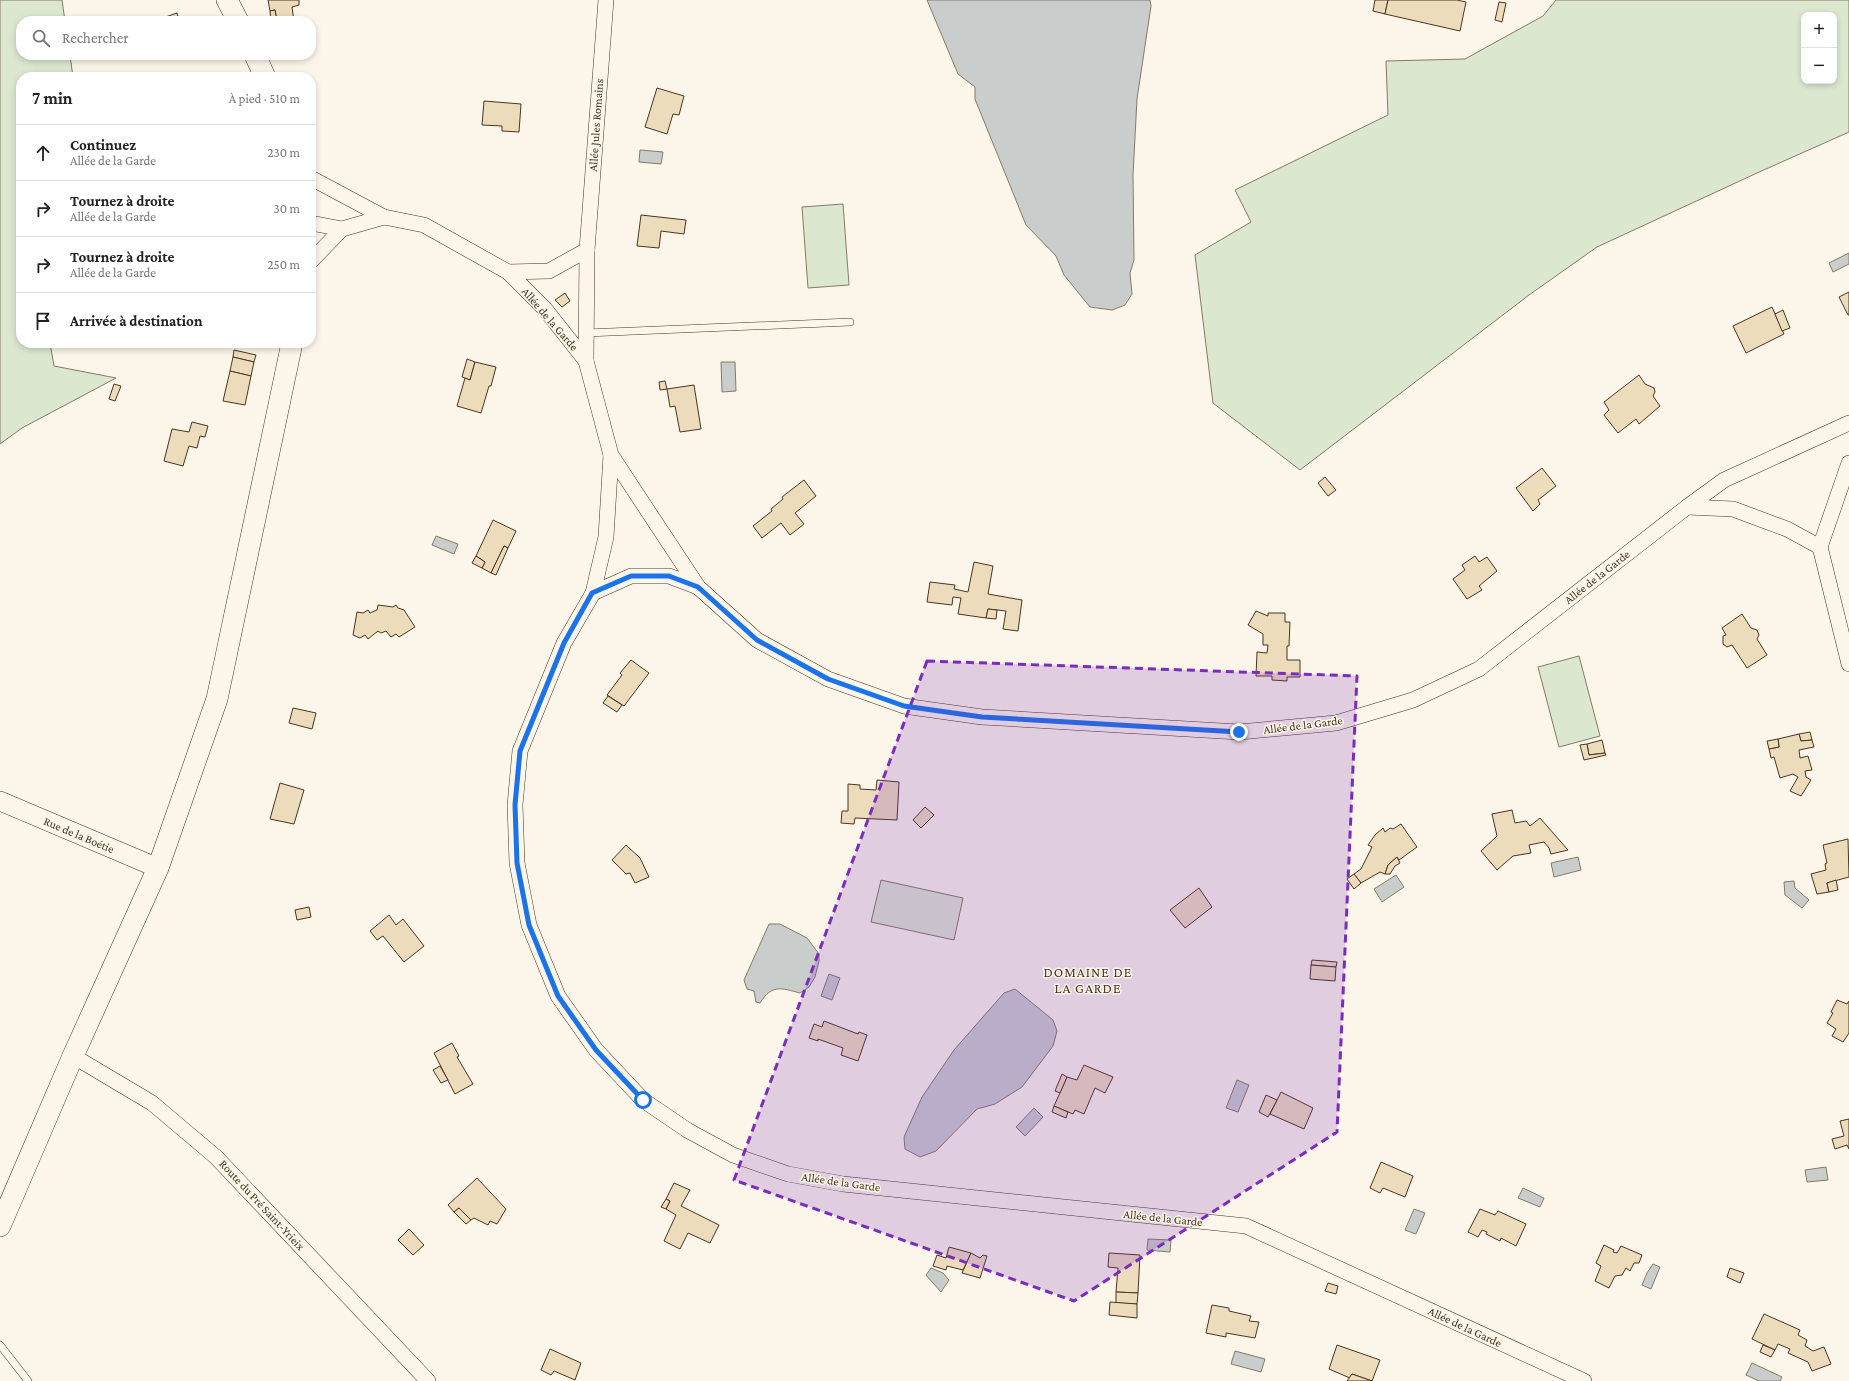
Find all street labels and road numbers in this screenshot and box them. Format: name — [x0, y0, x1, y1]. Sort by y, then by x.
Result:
street label: Allée Jules Romains — [586, 78, 606, 172]
street label: Allée de la Garde — [519, 284, 581, 354]
street label: Allée de la Garde — [1561, 547, 1633, 607]
street label: Allée de la Garde — [1263, 713, 1343, 737]
street label: Rue de la Boétie — [42, 814, 116, 856]
street label: Route du Pré Saint-Yrieix — [216, 1157, 308, 1253]
street label: Allée de la Garde — [801, 1170, 881, 1194]
street label: Allée de la Garde — [1123, 1207, 1203, 1229]
street label: Allée de la Garde — [1426, 1304, 1504, 1350]

